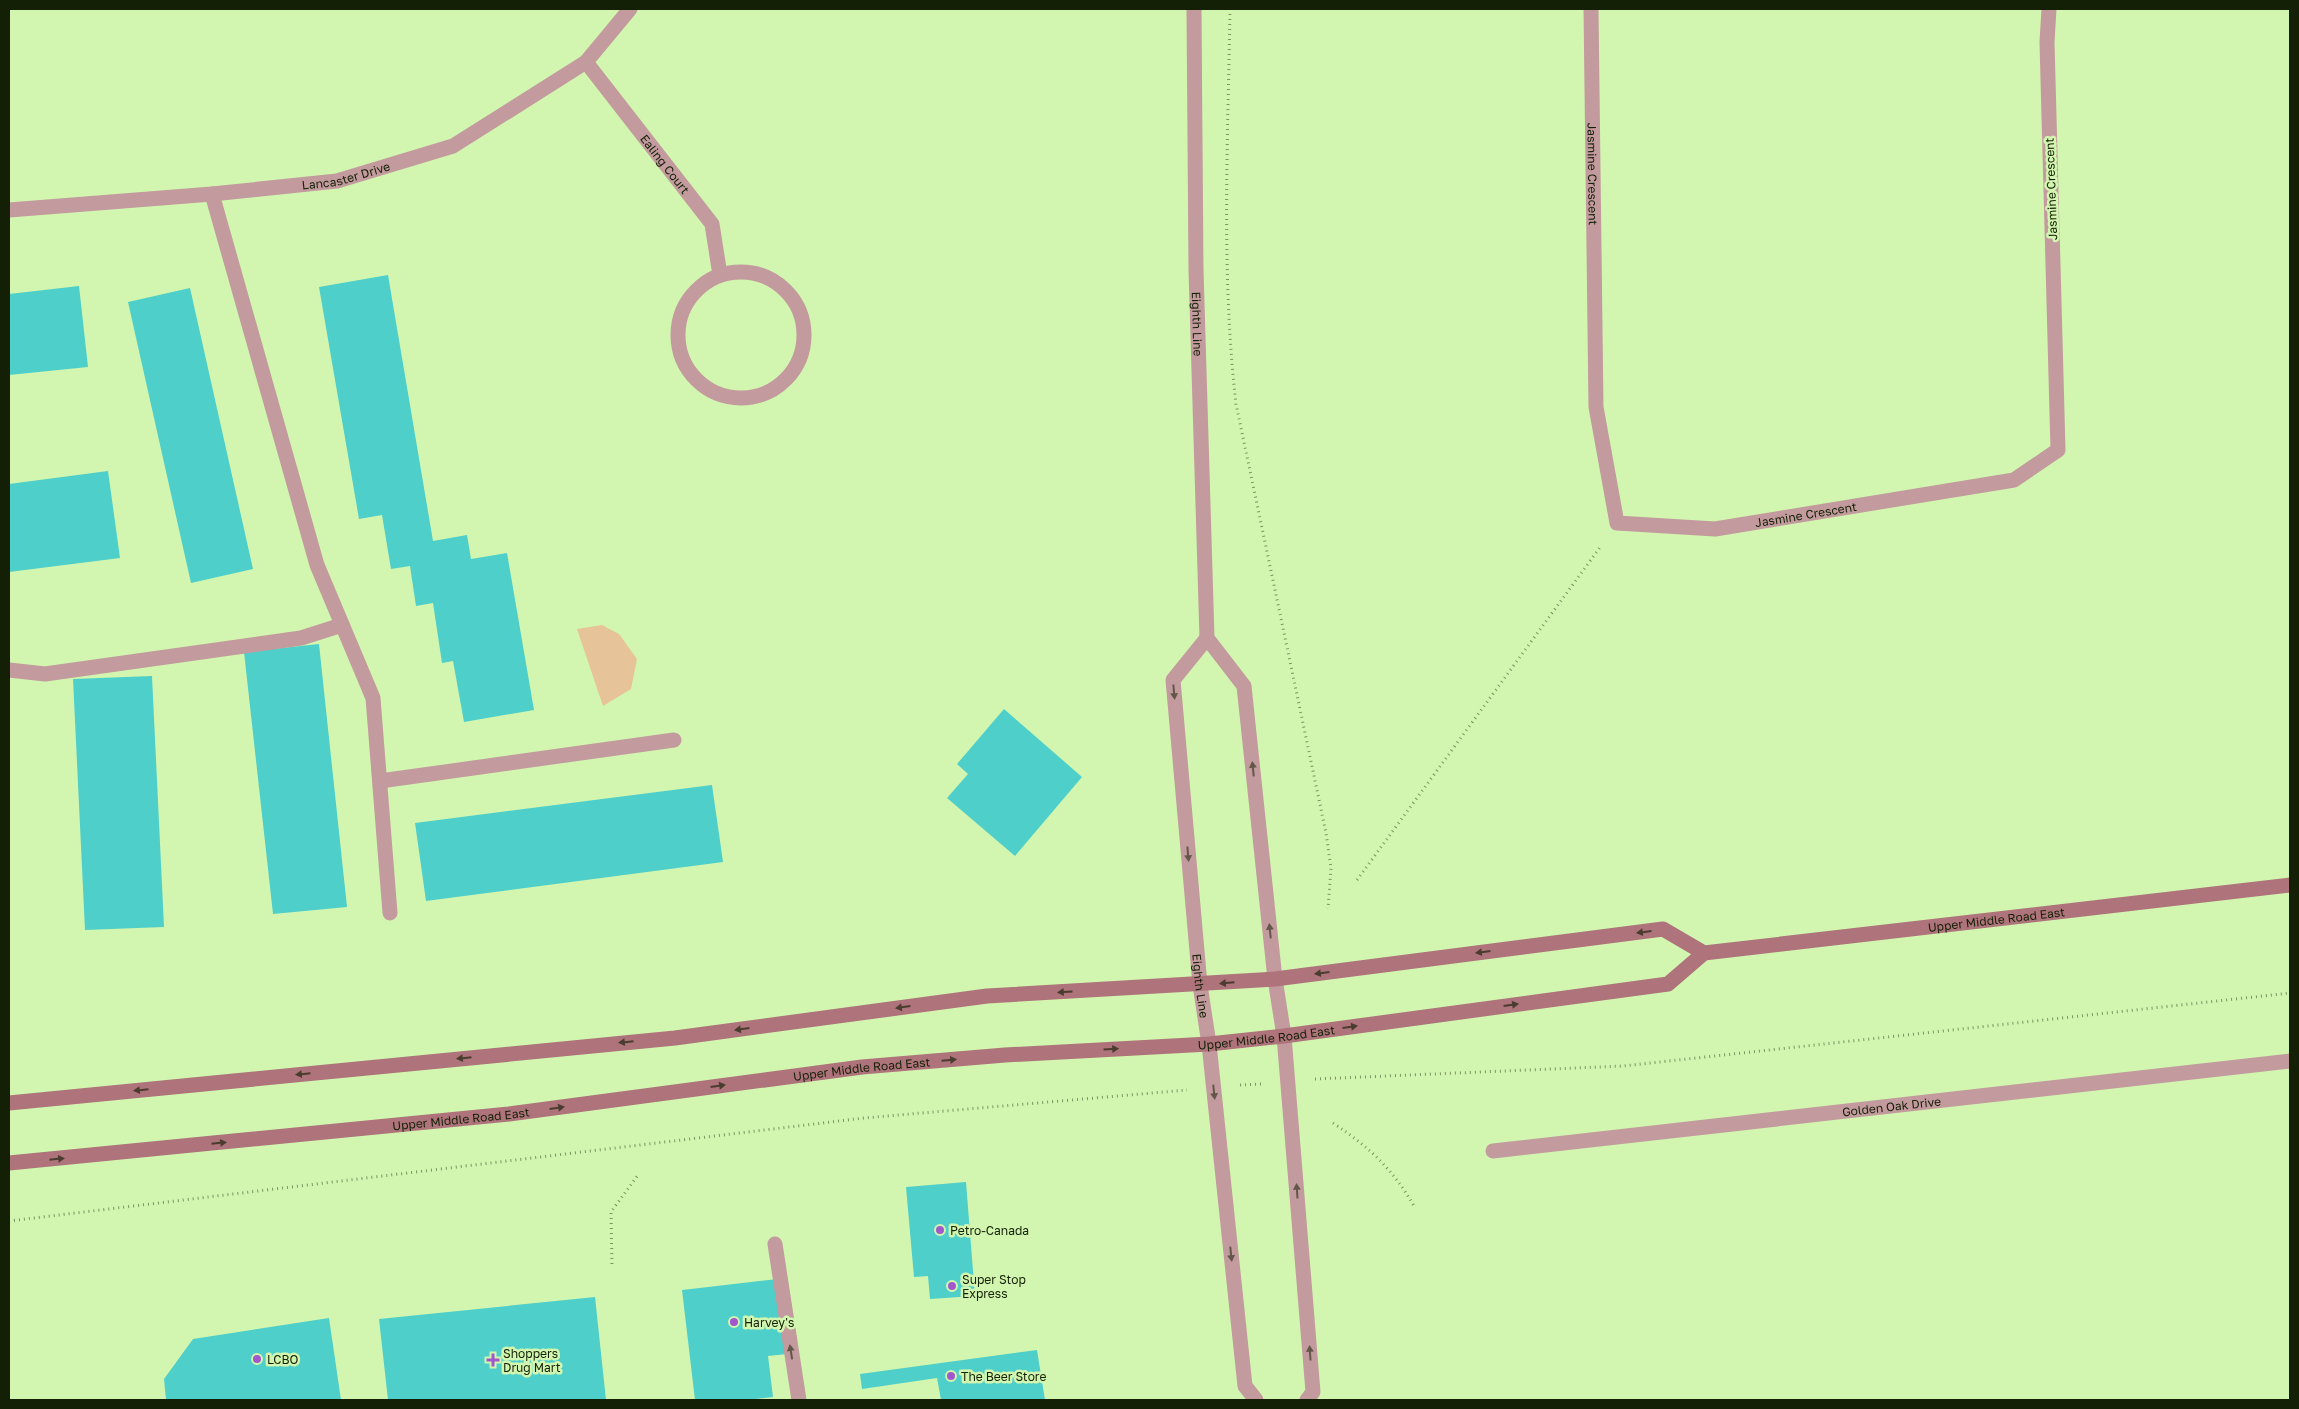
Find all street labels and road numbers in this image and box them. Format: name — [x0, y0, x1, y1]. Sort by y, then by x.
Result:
street label: Jasmine Crescent — [1585, 123, 1601, 226]
street label: Ealing Court — [637, 131, 693, 197]
street label: Jasmine Crescent — [2042, 137, 2060, 241]
street label: Lancaster Drive — [301, 158, 392, 192]
street label: Eighth Line — [1189, 291, 1206, 357]
street label: Jasmine Crescent — [1754, 498, 1858, 530]
street label: Upper Middle Road East — [1927, 904, 2066, 934]
street label: Eighth Line — [1190, 953, 1212, 1019]
street label: Upper Middle Road East — [1197, 1022, 1336, 1052]
street label: Upper Middle Road East — [792, 1054, 931, 1084]
street label: Golden Oak Drive — [1841, 1093, 1942, 1119]
street label: Upper Middle Road East — [391, 1104, 531, 1133]

